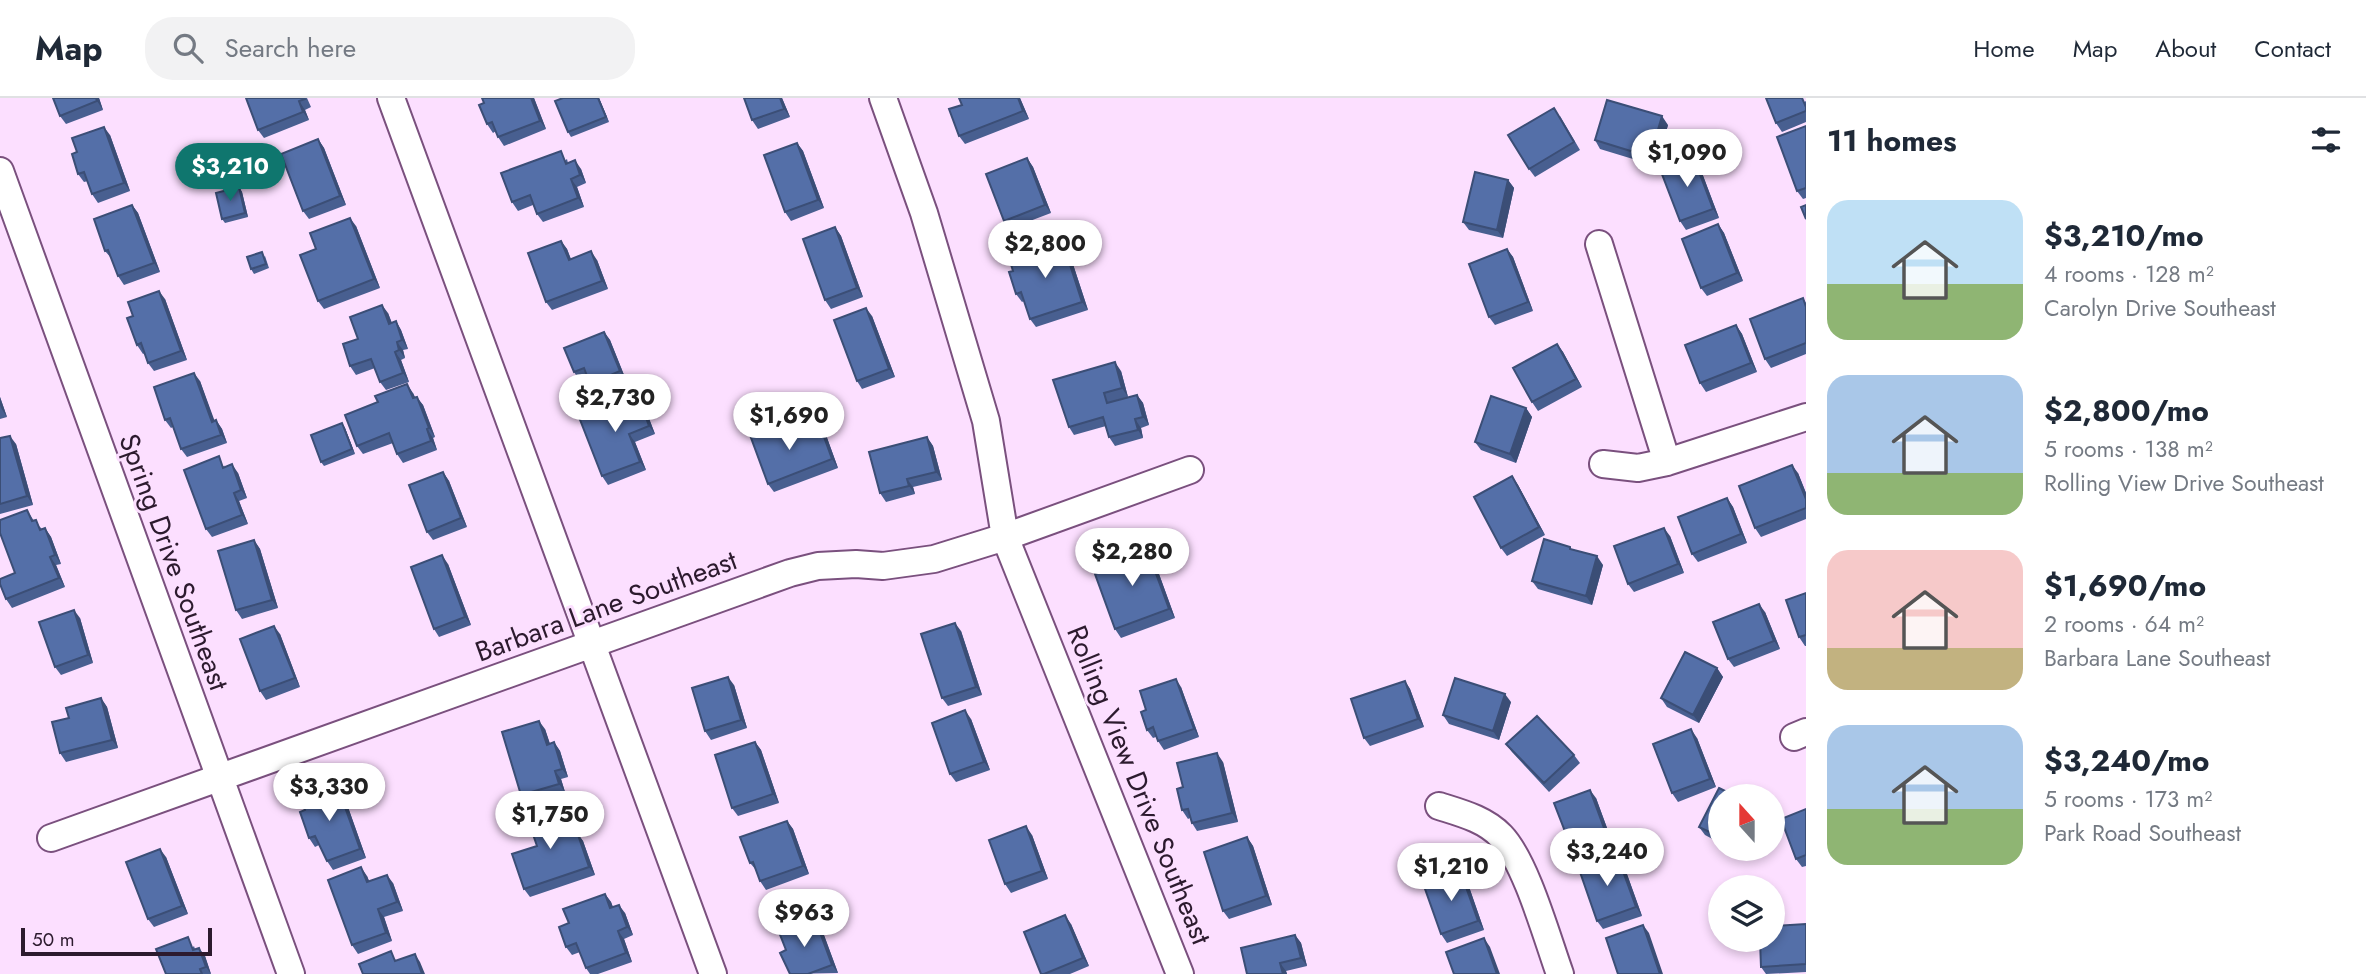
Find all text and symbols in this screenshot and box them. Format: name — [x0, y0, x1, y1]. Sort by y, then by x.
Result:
search box — [145, 17, 635, 80]
text: Map — [35, 25, 103, 72]
icon: search — [169, 29, 207, 67]
text: Search here — [225, 29, 356, 67]
text: Home — [1973, 31, 2035, 66]
text: Map — [2073, 31, 2117, 66]
text: About — [2155, 31, 2216, 66]
text: Contact — [2254, 31, 2331, 66]
text: 11 homes — [1827, 119, 1957, 162]
icon: filters — [2307, 121, 2345, 159]
pin: $1,090 — [1630, 130, 1744, 189]
text: $1,090 — [1647, 135, 1727, 169]
pin: $3,210 — [173, 144, 287, 203]
text: $3,210 — [191, 149, 269, 183]
text: $3,210/mo — [2044, 214, 2204, 257]
pin: $2,800 — [988, 220, 1102, 280]
text: $2,800 — [1004, 226, 1086, 260]
icon: home — [1883, 228, 1967, 312]
text: 4 rooms · 128 m² — [2044, 257, 2214, 291]
text: Carolyn Drive Southeast — [2044, 291, 2276, 325]
pin: $2,730 — [558, 374, 672, 434]
text: $2,730 — [575, 380, 655, 414]
text: $2,800/mo — [2044, 389, 2209, 432]
pin: $1,690 — [732, 392, 846, 452]
text: $1,690 — [749, 398, 829, 432]
icon: home — [1883, 403, 1967, 487]
street label: Spring Drive Southeast — [108, 428, 240, 696]
text: 5 rooms · 138 m² — [2044, 432, 2213, 466]
text: Rolling View Drive Southeast — [2044, 466, 2324, 500]
pin: $2,280 — [1075, 528, 1189, 588]
text: $2,280 — [1091, 534, 1173, 568]
street label: Barbara Lane Southeast — [469, 539, 743, 672]
text: $1,690/mo — [2044, 564, 2206, 607]
icon: home — [1883, 578, 1967, 662]
text: 2 rooms · 64 m² — [2044, 607, 2204, 641]
street label: Rolling View Drive Southeast — [1056, 619, 1222, 951]
text: Barbara Lane Southeast — [2044, 641, 2271, 675]
text: $3,240/mo — [2044, 739, 2209, 782]
icon: home — [1883, 753, 1967, 837]
pin: $3,330 — [272, 764, 386, 823]
text: $3,330 — [289, 769, 369, 803]
text: 5 rooms · 173 m² — [2044, 782, 2212, 816]
north arrow — [1708, 784, 1785, 861]
map controls — [1708, 784, 1785, 952]
pin: $1,750 — [493, 792, 607, 851]
text: $1,750 — [511, 797, 589, 831]
text: Park Road Southeast — [2044, 816, 2241, 850]
pin: $3,240 — [1550, 828, 1664, 888]
text: $3,240 — [1566, 834, 1648, 868]
pin: $1,210 — [1394, 844, 1508, 903]
text: $1,210 — [1413, 849, 1489, 883]
button: layers — [1708, 875, 1785, 952]
pin: $963 — [763, 890, 845, 949]
text: $963 — [774, 895, 834, 929]
scale bar — [21, 925, 212, 957]
text: 50 m — [32, 926, 75, 953]

